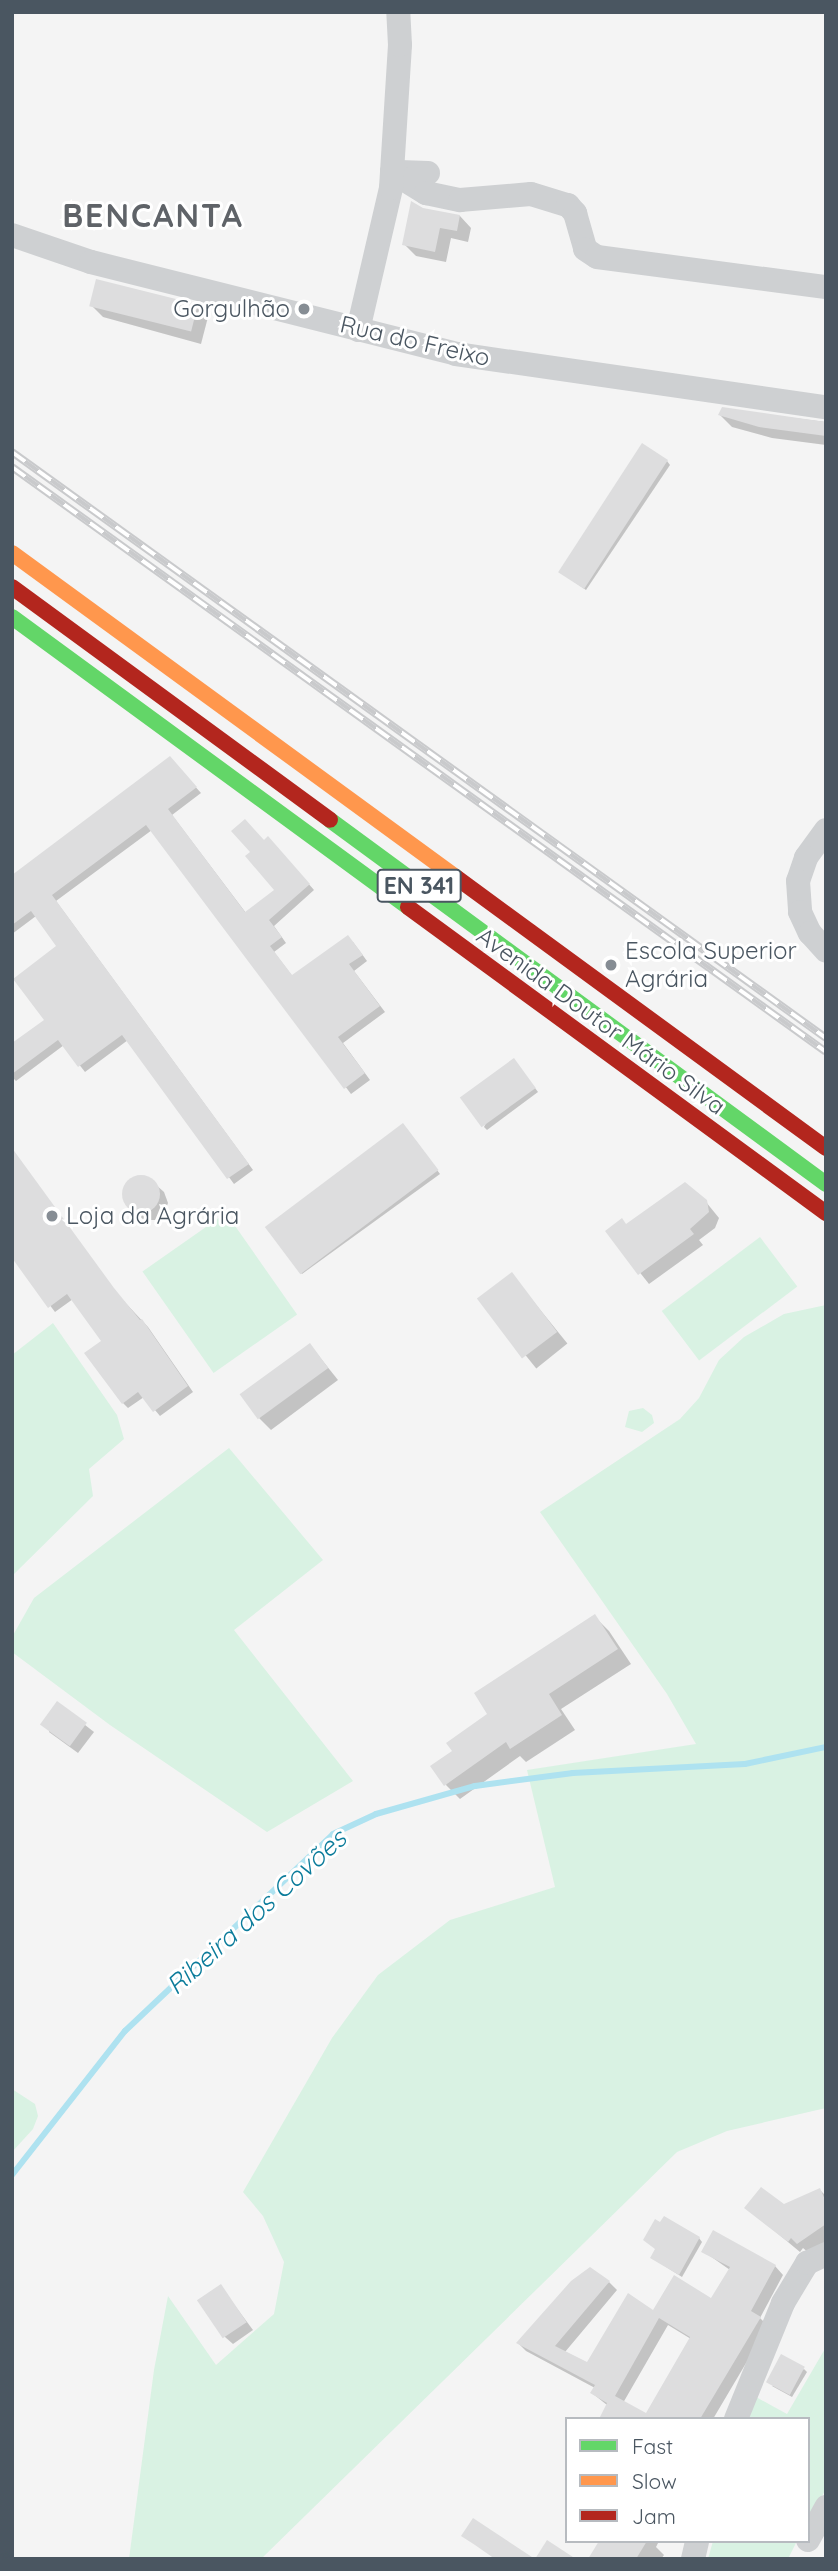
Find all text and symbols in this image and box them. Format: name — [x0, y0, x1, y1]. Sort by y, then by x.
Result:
district label: BENCANTA — [63, 196, 243, 234]
place label: Gorgulhão — [173, 295, 290, 323]
marker: Gorgulhão — [296, 301, 312, 317]
street label: Rua do Freixo — [337, 310, 493, 372]
road number: EN 341 — [375, 866, 463, 906]
street label: Avenida Doutor Mário Silva — [471, 921, 731, 1121]
place label: Escola Superior Agrária — [625, 937, 797, 993]
marker: Escola Superior Agrária — [603, 957, 619, 973]
place label: Loja da Agrária — [66, 1202, 239, 1230]
marker: Loja da Agrária — [44, 1208, 60, 1224]
water label: Ribeira dos Covões — [160, 1823, 352, 2001]
legend — [565, 2417, 810, 2543]
text: Fast — [632, 2433, 673, 2459]
text: Slow — [632, 2468, 677, 2494]
text: Jam — [632, 2503, 676, 2529]

